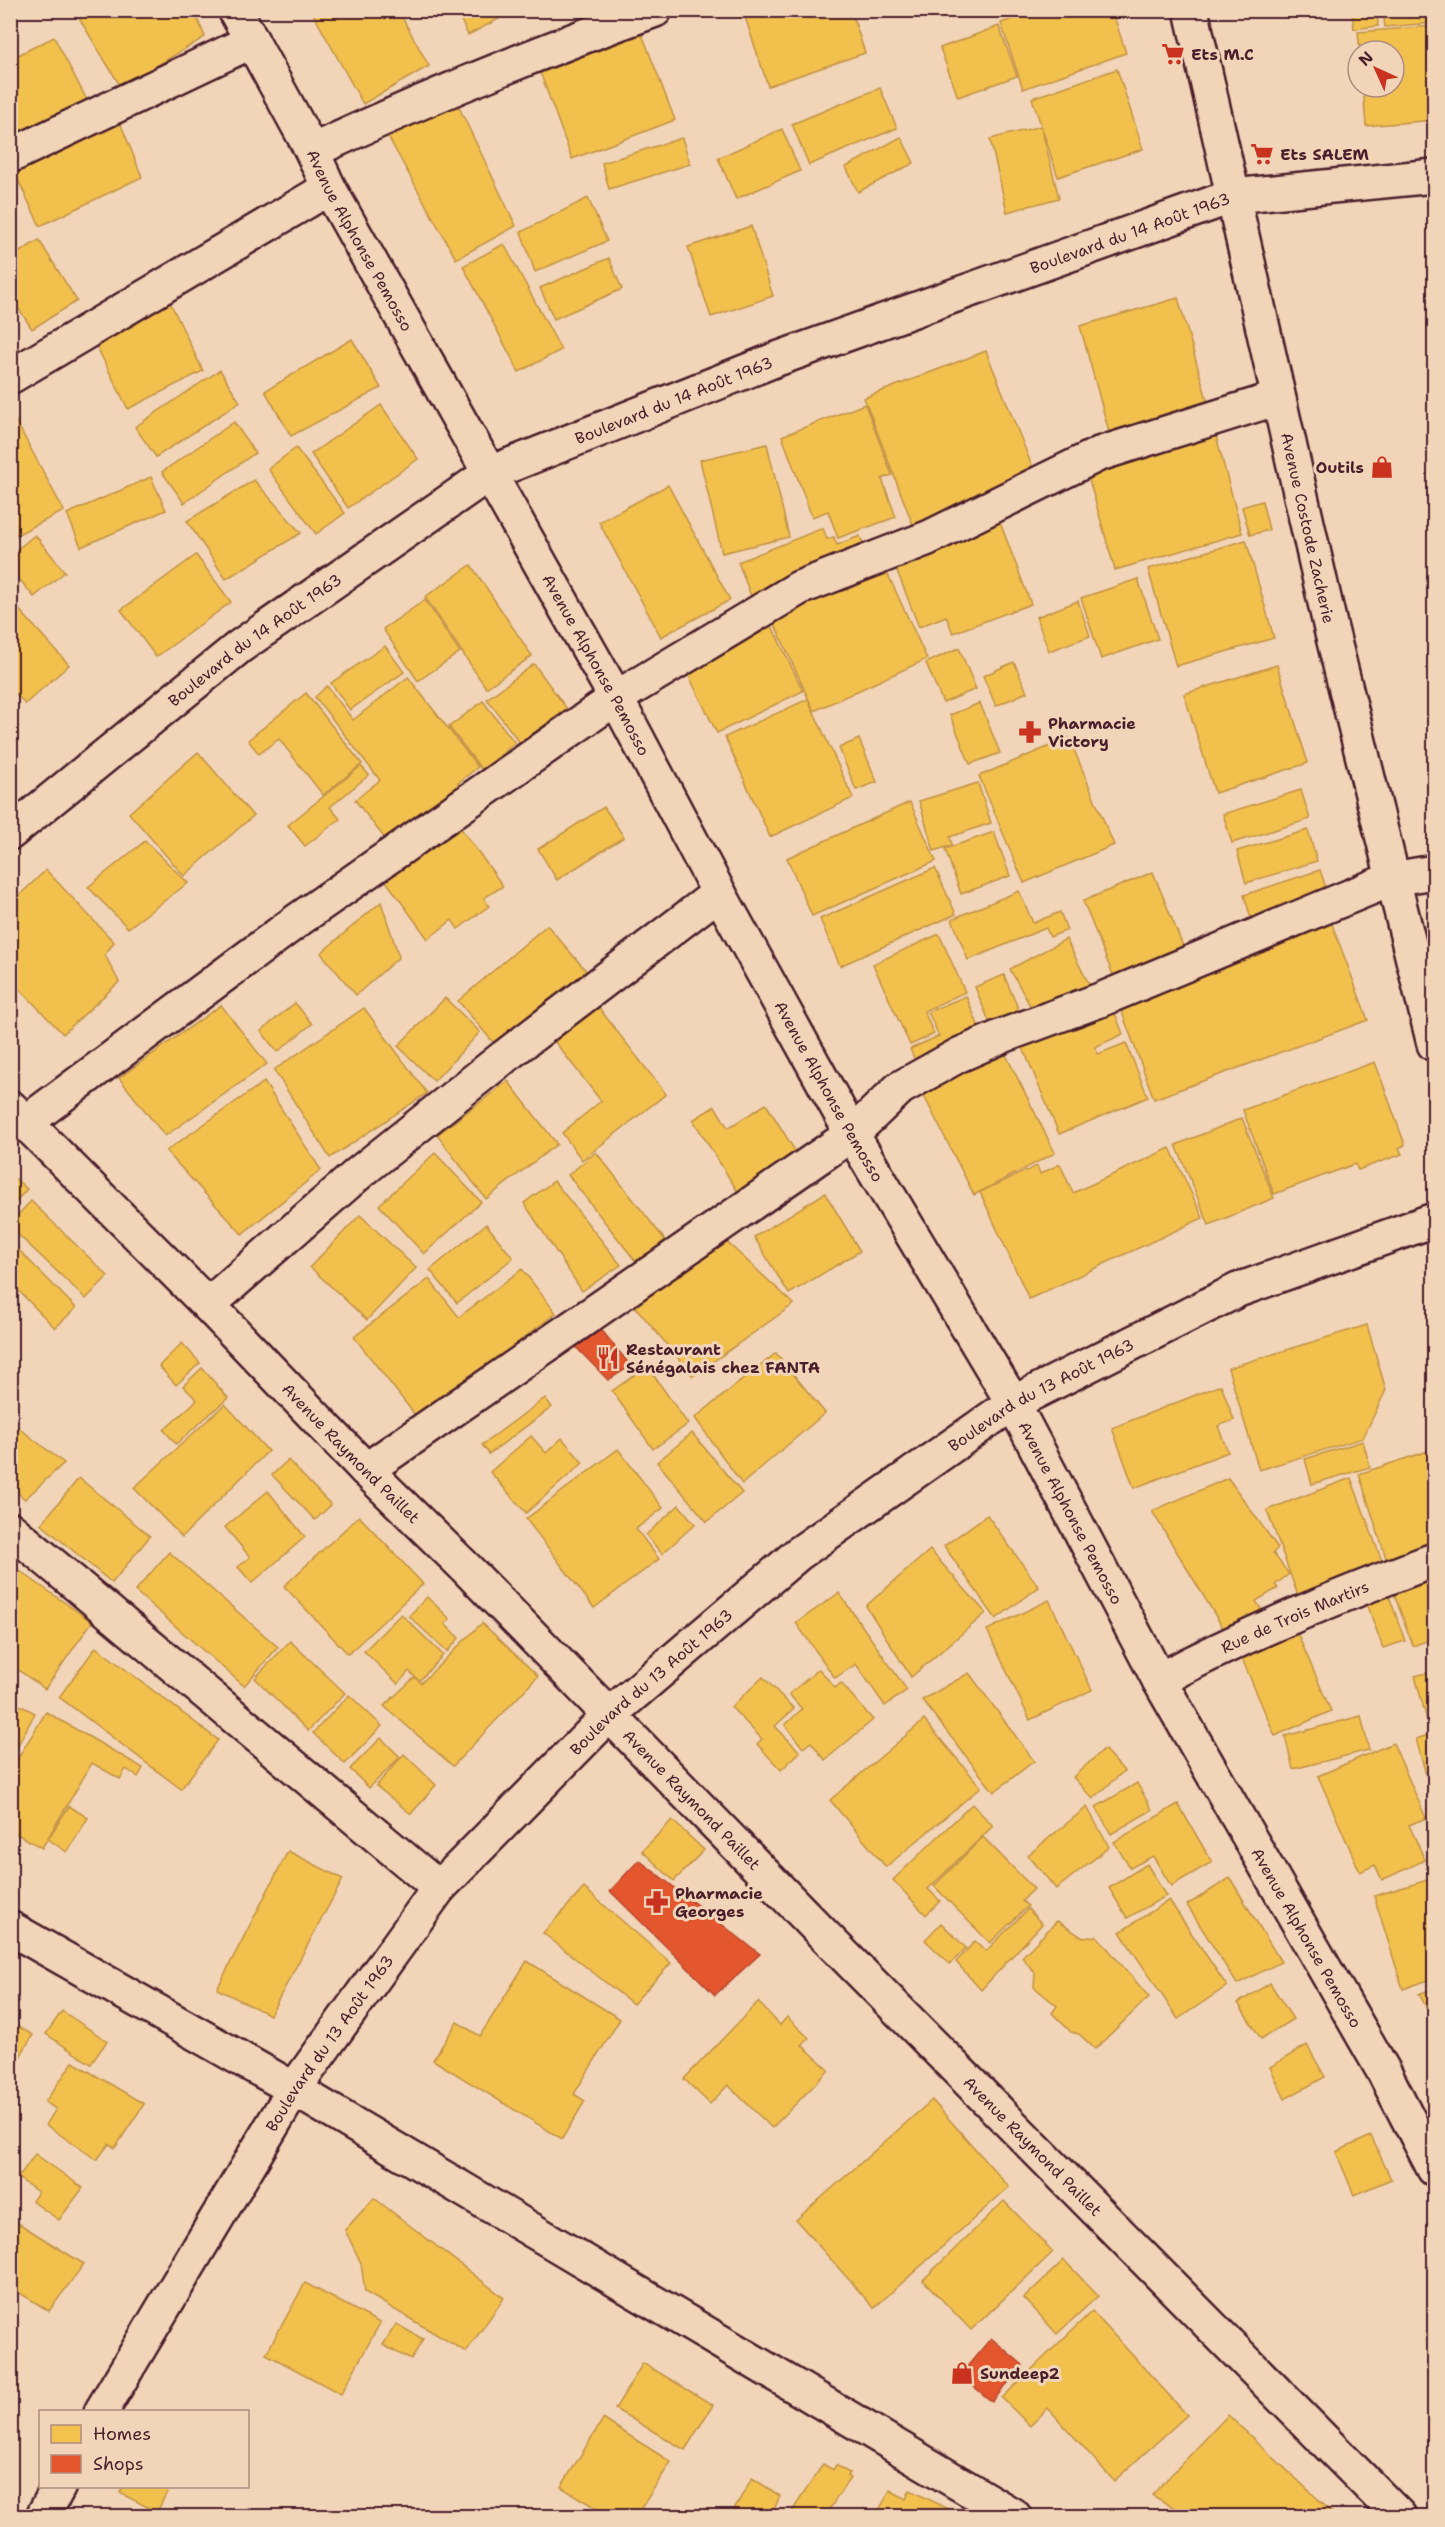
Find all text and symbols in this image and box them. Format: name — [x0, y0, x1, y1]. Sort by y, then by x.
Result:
north arrow — [1346, 39, 1406, 99]
supermarket icon: Ets M.C — [1160, 41, 1186, 67]
place label: Ets M.C — [1191, 44, 1254, 65]
text: N — [1354, 47, 1378, 71]
supermarket icon: Ets SALEM — [1249, 141, 1275, 167]
place label: Ets SALEM — [1280, 144, 1370, 165]
street label: Avenue Alphonse Pemosso — [302, 146, 418, 335]
street label: Boulevard du 14 Août 1963 — [1027, 188, 1233, 279]
street label: Boulevard du 14 Août 1963 — [572, 352, 776, 449]
street label: Avenue Costode Zacherie — [1276, 431, 1339, 625]
shop icon: Outils — [1369, 454, 1395, 480]
place label: Outils — [1315, 457, 1364, 478]
street label: Boulevard du 14 Août 1963 — [164, 569, 346, 711]
street label: Avenue Alphonse Pemosso — [537, 570, 655, 759]
place label: Pharmacie Victory — [1048, 713, 1136, 752]
pharmacy icon: Pharmacie Victory — [1017, 719, 1043, 745]
street label: Avenue Alphonse Pemosso — [770, 997, 888, 1186]
street label: Boulevard du 13 Août 1963 — [944, 1334, 1138, 1456]
place label: Restaurant Sénégalais chez FANTA — [626, 1339, 820, 1378]
restaurant icon: Restaurant Sénégalais chez FANTA — [595, 1345, 621, 1371]
street label: Avenue Raymond Paillet — [277, 1379, 424, 1528]
street label: Avenue Alphonse Pemosso — [1014, 1418, 1127, 1608]
street label: Rue de Trois Martirs — [1218, 1576, 1372, 1658]
street label: Boulevard du 13 Août 1963 — [565, 1604, 737, 1760]
street label: Avenue Raymond Paillet — [618, 1725, 765, 1875]
street label: Avenue Alphonse Pemosso — [1246, 1844, 1366, 2032]
place label: Pharmacie Georges — [675, 1883, 763, 1922]
pharmacy icon: Pharmacie Georges — [644, 1889, 670, 1915]
street label: Boulevard du 13 Août 1963 — [261, 1951, 398, 2136]
street label: Avenue Raymond Paillet — [959, 2072, 1106, 2221]
shop icon: Sundeep2 — [949, 2360, 975, 2386]
place label: Sundeep2 — [980, 2363, 1060, 2384]
legend — [39, 2410, 249, 2488]
text: Homes — [93, 2422, 151, 2446]
text: Shops — [93, 2452, 144, 2476]

